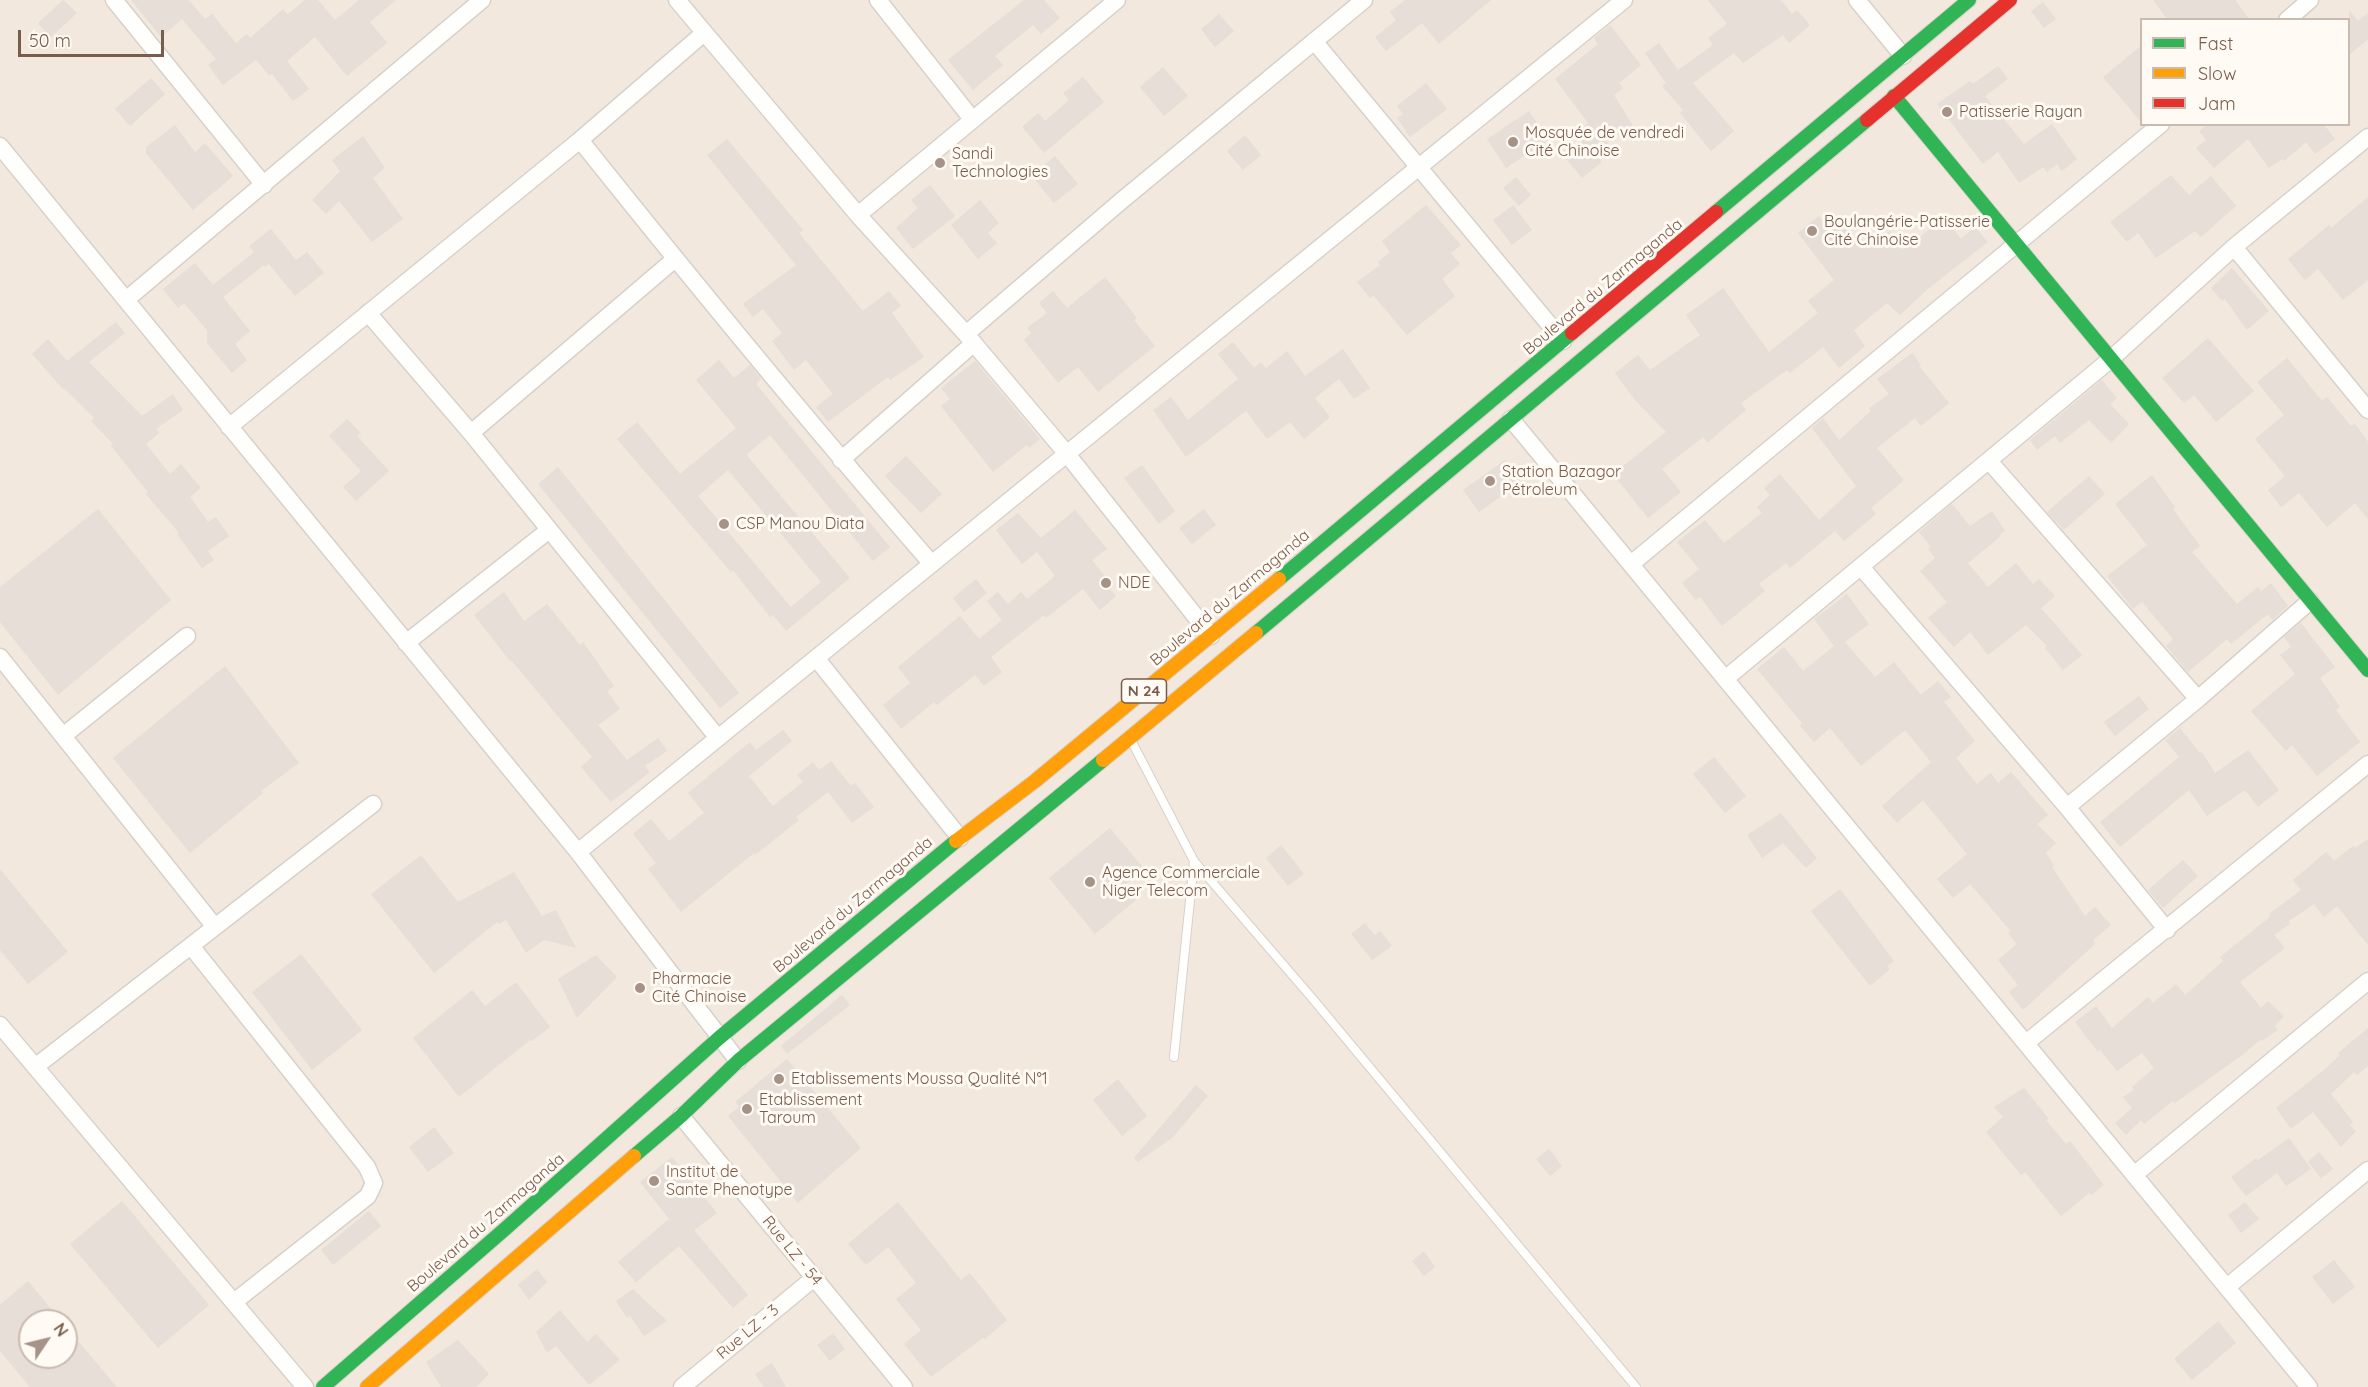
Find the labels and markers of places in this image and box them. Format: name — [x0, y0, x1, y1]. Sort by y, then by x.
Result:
place label: Patisserie Rayan — [1959, 102, 2083, 122]
marker: Patisserie Rayan — [1940, 105, 1954, 119]
place label: Mosquée de vendredi Cité Chinoise — [1525, 123, 1684, 161]
marker: Mosquée de vendredi Cité Chinoise — [1506, 135, 1520, 149]
place label: Sandi Technologies — [952, 144, 1048, 182]
marker: Sandi Technologies — [933, 156, 947, 170]
place label: Boulangérie-Patisserie Cité Chinoise — [1824, 212, 1990, 250]
marker: Boulangérie-Patisserie Cité Chinoise — [1805, 224, 1819, 238]
place label: Station Bazagor Pétroleum — [1502, 462, 1621, 500]
marker: Station Bazagor Pétroleum — [1483, 474, 1497, 488]
place label: CSP Manou Diata — [736, 514, 864, 534]
marker: CSP Manou Diata — [717, 517, 731, 531]
place label: NDE — [1118, 573, 1150, 593]
marker: NDE — [1099, 576, 1113, 590]
place label: Agence Commerciale Niger Telecom — [1102, 863, 1260, 901]
marker: Agence Commerciale Niger Telecom — [1083, 875, 1097, 889]
place label: Pharmacie Cité Chinoise — [652, 969, 746, 1007]
marker: Pharmacie Cité Chinoise — [633, 981, 647, 995]
place label: Etablissements Moussa Qualité N°1 — [791, 1069, 1048, 1089]
marker: Etablissements Moussa Qualité N°1 — [772, 1072, 786, 1086]
place label: Etablissement Taroum — [759, 1090, 862, 1128]
marker: Etablissement Taroum — [740, 1102, 754, 1116]
place label: Institut de Sante Phenotype — [666, 1162, 793, 1200]
marker: Institut de Sante Phenotype — [647, 1174, 661, 1188]

